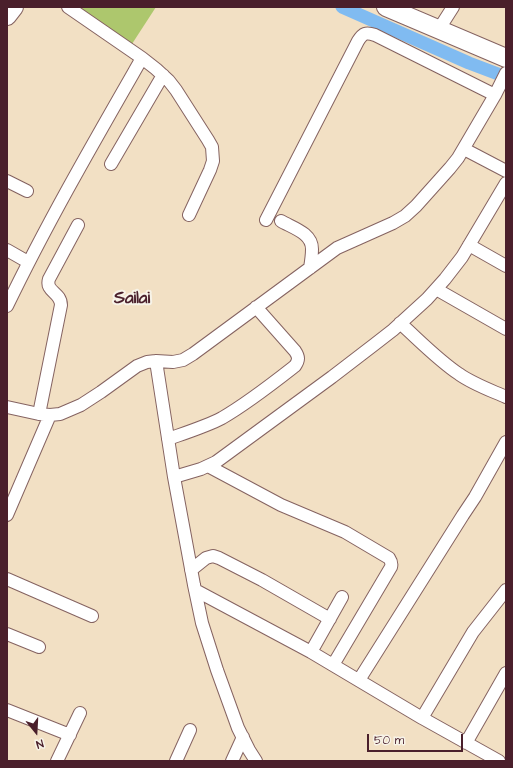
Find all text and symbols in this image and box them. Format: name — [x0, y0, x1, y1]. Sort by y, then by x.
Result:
district label: Sailai — [114, 289, 150, 309]
north arrow — [16, 712, 56, 752]
scale bar — [369, 726, 465, 752]
text: 50 m — [374, 732, 404, 749]
text: N — [34, 736, 45, 752]

